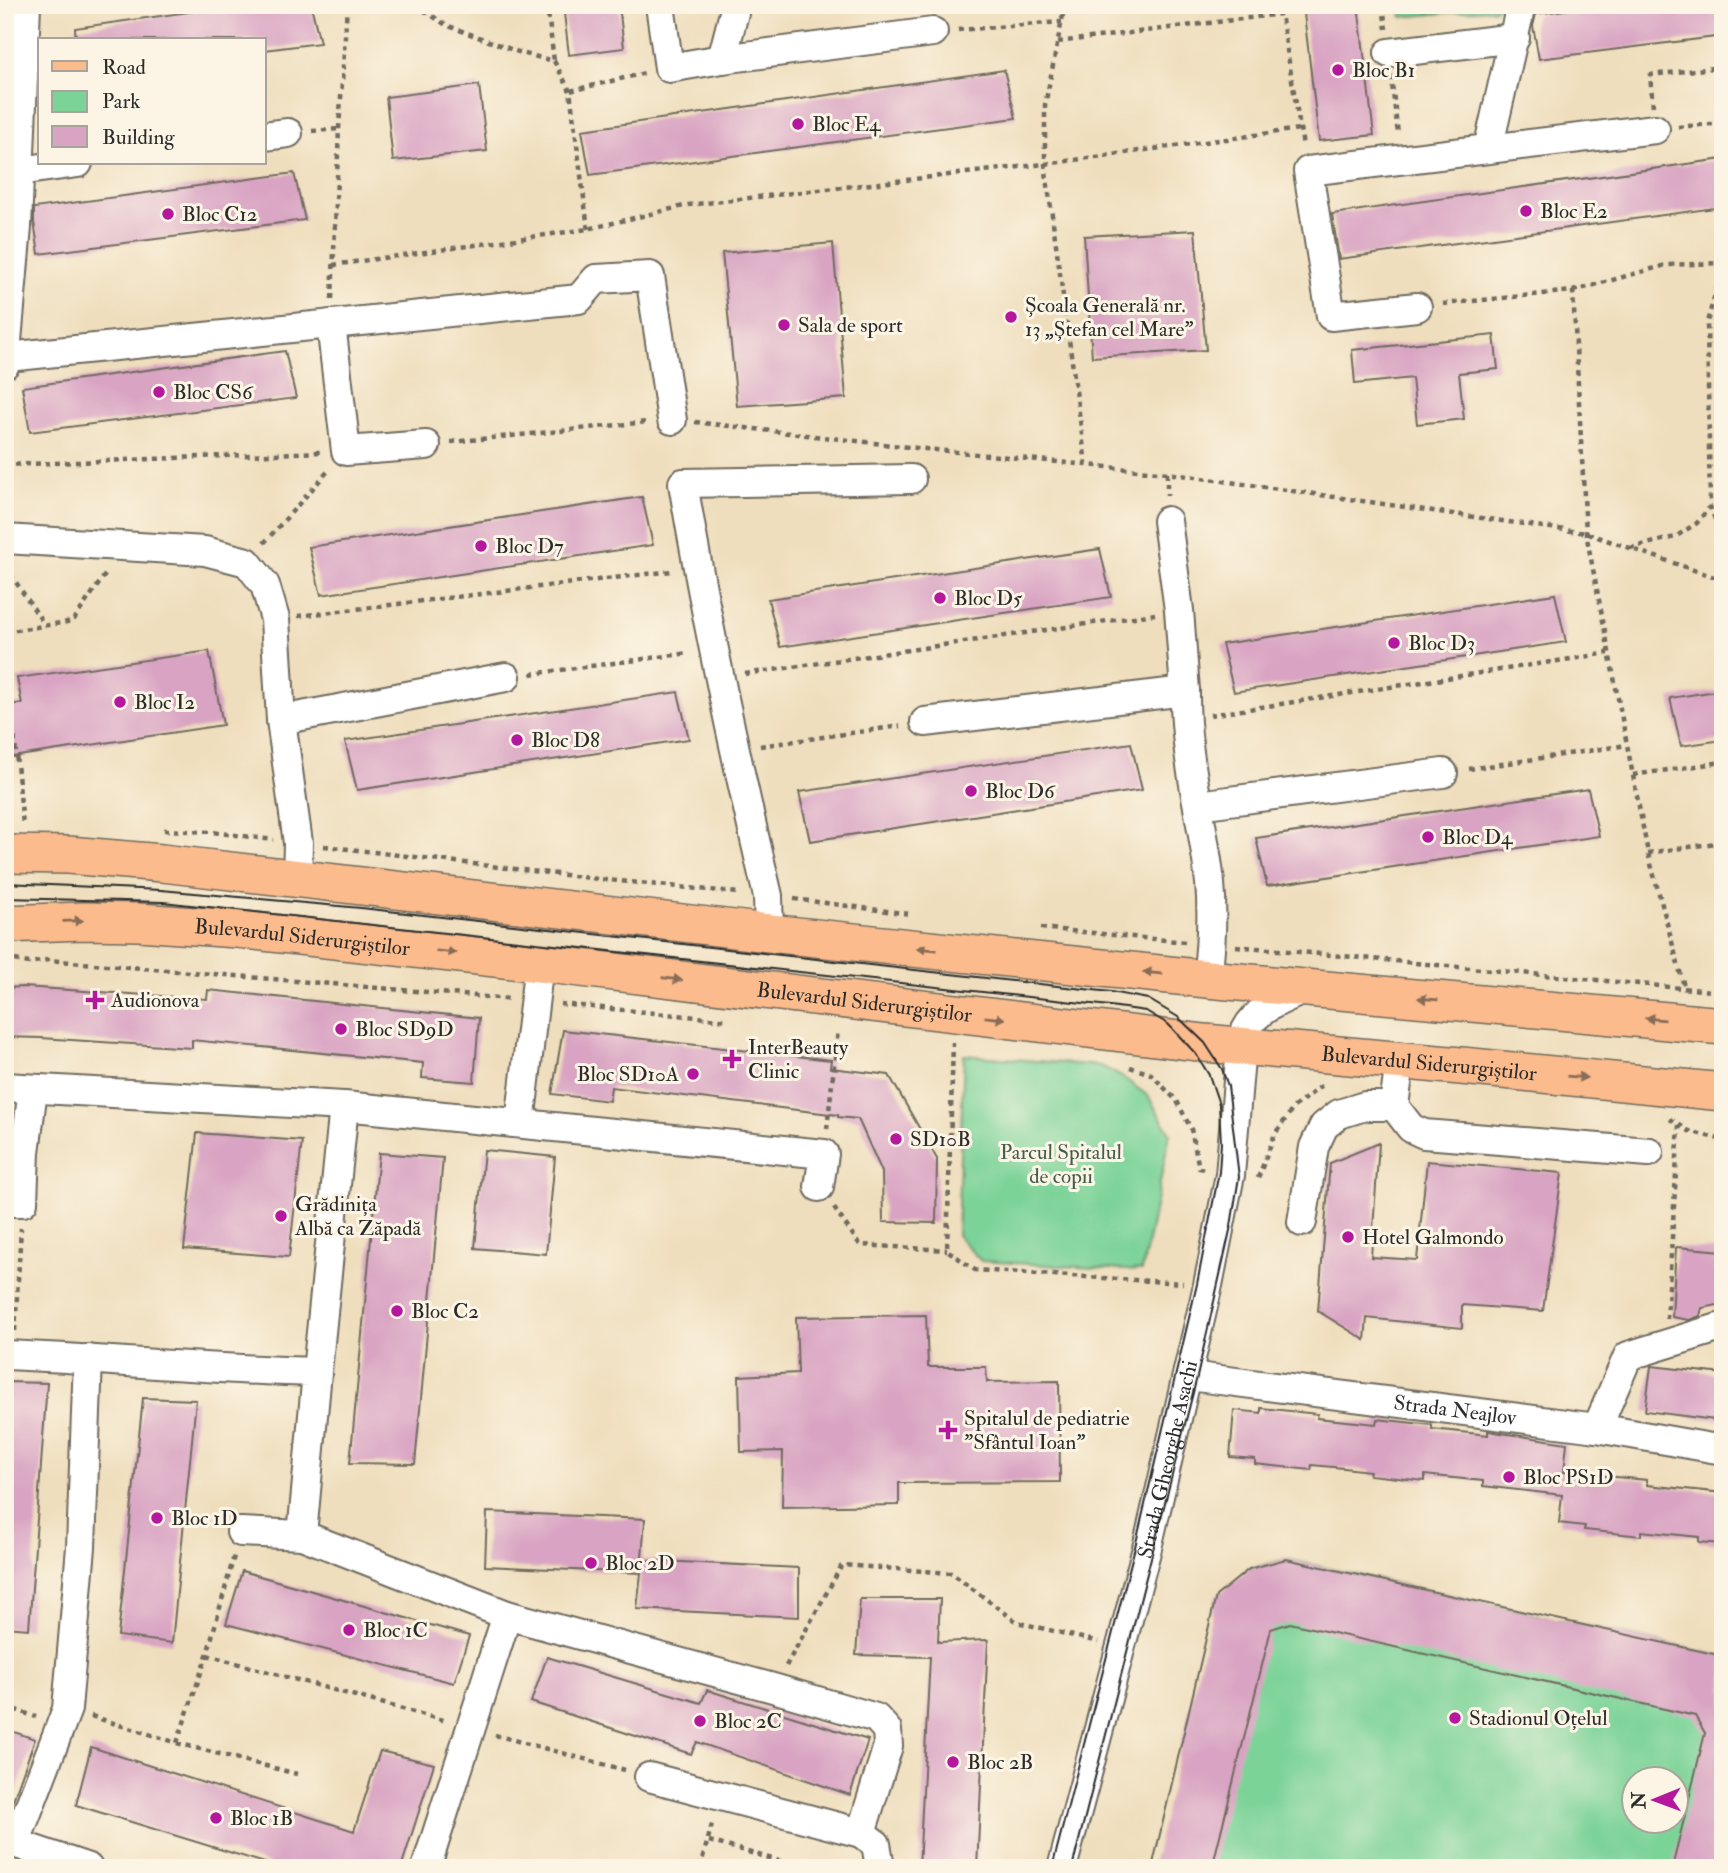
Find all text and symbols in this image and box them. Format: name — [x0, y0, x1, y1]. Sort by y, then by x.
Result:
legend — [38, 38, 266, 164]
text: Road — [102, 54, 147, 81]
place label: Bloc B1 — [1352, 57, 1415, 84]
marker: Bloc B1 — [1330, 62, 1346, 78]
text: Park — [102, 88, 140, 115]
place label: Bloc E4 — [812, 111, 882, 138]
marker: Bloc E4 — [790, 116, 806, 132]
text: Building — [102, 124, 175, 151]
place label: Bloc E2 — [1540, 198, 1608, 225]
place label: Bloc C12 — [182, 201, 257, 228]
marker: Bloc E2 — [1518, 203, 1534, 219]
marker: Bloc C12 — [160, 206, 176, 222]
place label: Școala Generală nr. 13 „Ștefan cel Mare” — [1025, 292, 1193, 343]
marker: Școala Generală nr. 13 „Ștefan cel Mare” — [1003, 309, 1019, 325]
place label: Sala de sport — [798, 312, 903, 339]
marker: Sala de sport — [776, 317, 792, 333]
place label: Bloc CS6 — [173, 379, 254, 406]
marker: Bloc CS6 — [151, 384, 167, 400]
place label: Bloc D7 — [495, 533, 564, 560]
marker: Bloc D7 — [473, 538, 489, 554]
place label: Bloc D5 — [954, 585, 1023, 612]
marker: Bloc D5 — [932, 590, 948, 606]
place label: Bloc D3 — [1408, 630, 1475, 657]
marker: Bloc D3 — [1386, 635, 1402, 651]
place label: Bloc I2 — [134, 689, 195, 716]
marker: Bloc I2 — [112, 694, 128, 710]
place label: Bloc D8 — [531, 727, 600, 754]
marker: Bloc D8 — [509, 732, 525, 748]
place label: Bloc D6 — [985, 778, 1056, 805]
marker: Bloc D6 — [963, 783, 979, 799]
place label: Bloc D4 — [1442, 824, 1514, 851]
marker: Bloc D4 — [1420, 829, 1436, 845]
street label: Bulevardul Siderurgiștilor — [194, 913, 411, 962]
one-way arrow — [63, 915, 85, 927]
one-way arrow — [916, 943, 938, 954]
one-way arrow — [436, 947, 458, 958]
one-way arrow — [1142, 967, 1164, 978]
one-way arrow — [661, 974, 683, 985]
street label: Bulevardul Siderurgiștilor — [755, 976, 974, 1029]
place label: Audionova — [110, 987, 200, 1014]
marker: Audionova — [85, 990, 105, 1010]
one-way arrow — [1417, 993, 1439, 1004]
one-way arrow — [985, 1013, 1007, 1024]
one-way arrow — [1644, 1013, 1666, 1024]
place label: Bloc SD9D — [355, 1016, 454, 1043]
marker: Bloc SD9D — [333, 1021, 349, 1037]
place label: InterBeauty Clinic — [748, 1034, 849, 1085]
street label: Bulevardul Siderurgiștilor — [1320, 1041, 1538, 1087]
marker: InterBeauty Clinic — [722, 1049, 742, 1069]
place label: Bloc SD10A — [577, 1061, 679, 1088]
marker: Bloc SD10A — [685, 1066, 701, 1082]
one-way arrow — [1567, 1072, 1589, 1083]
place label: SD10B — [910, 1126, 971, 1153]
marker: SD10B — [888, 1131, 904, 1147]
park label: Parcul Spitalul de copii — [1000, 1139, 1123, 1190]
place label: Grădinița Albă ca Zăpadă — [294, 1191, 421, 1242]
marker: Grădinița Albă ca Zăpadă — [273, 1208, 289, 1224]
place label: Hotel Galmondo — [1362, 1224, 1504, 1251]
marker: Hotel Galmondo — [1340, 1229, 1356, 1245]
place label: Bloc C2 — [411, 1298, 479, 1325]
marker: Bloc C2 — [389, 1303, 405, 1319]
street label: Strada Gheorghe Asachi — [1132, 1357, 1204, 1562]
street label: Strada Neajlov — [1392, 1389, 1519, 1432]
place label: Spitalul de pediatrie "Sfântul Ioan" — [964, 1405, 1130, 1456]
marker: Spitalul de pediatrie "Sfântul Ioan" — [938, 1420, 958, 1440]
place label: Bloc PS1D — [1523, 1464, 1614, 1491]
marker: Bloc PS1D — [1501, 1469, 1517, 1485]
place label: Bloc 1D — [171, 1505, 238, 1532]
marker: Bloc 1D — [149, 1510, 165, 1526]
place label: Bloc 2D — [605, 1550, 675, 1577]
marker: Bloc 2D — [583, 1555, 599, 1571]
place label: Bloc 1C — [363, 1617, 428, 1644]
marker: Bloc 1C — [341, 1622, 357, 1638]
place label: Stadionul Oțelul — [1469, 1705, 1608, 1732]
place label: Bloc 2C — [714, 1708, 782, 1735]
marker: Stadionul Oțelul — [1447, 1710, 1463, 1726]
marker: Bloc 2C — [692, 1713, 708, 1729]
place label: Bloc 2B — [967, 1749, 1033, 1776]
marker: Bloc 2B — [945, 1754, 961, 1770]
north arrow — [1620, 1764, 1690, 1834]
text: N — [1627, 1791, 1651, 1810]
place label: Bloc 1B — [230, 1805, 293, 1832]
marker: Bloc 1B — [208, 1810, 224, 1826]

